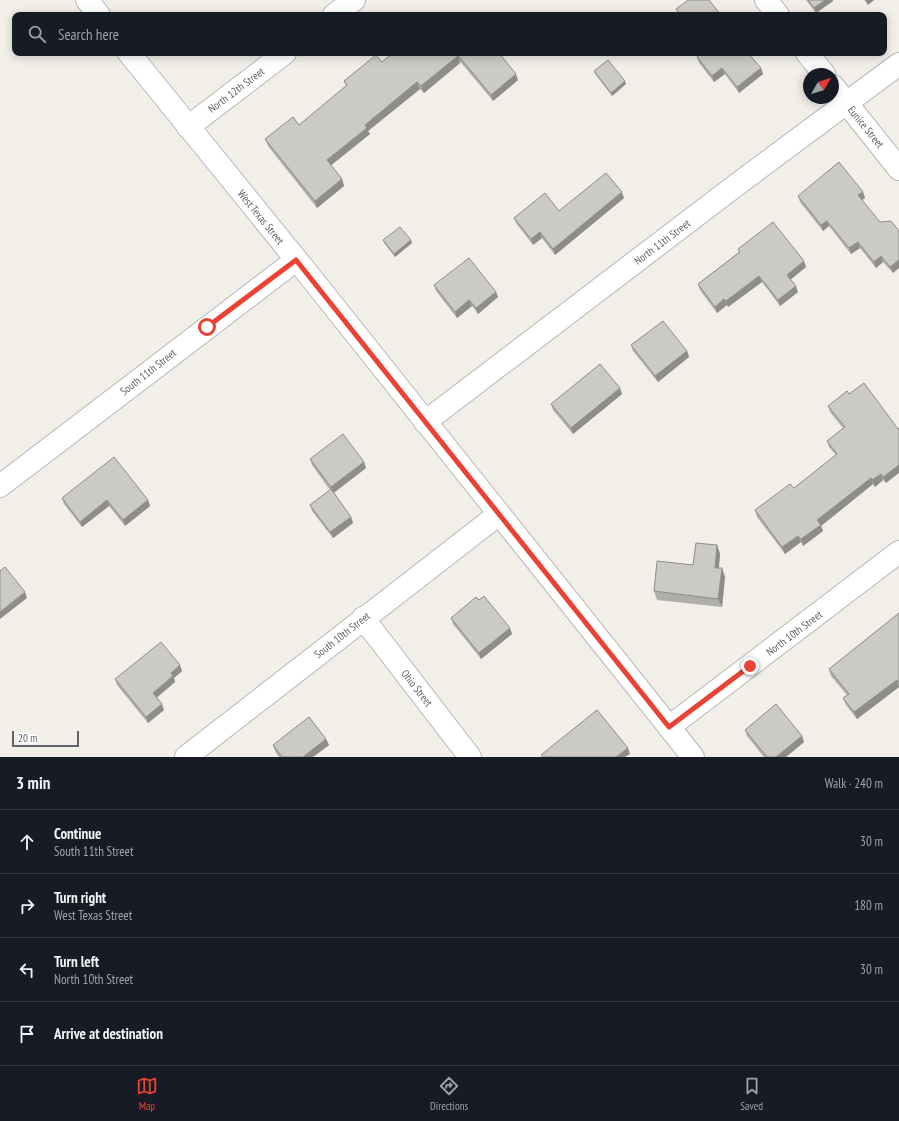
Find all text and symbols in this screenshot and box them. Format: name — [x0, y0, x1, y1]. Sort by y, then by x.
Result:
search box — [12, 12, 887, 56]
icon: search — [26, 23, 48, 45]
text: Search here — [58, 25, 119, 44]
street label: North 12th Street — [205, 64, 267, 116]
north arrow — [803, 68, 839, 104]
street label: Eunice Street — [845, 103, 887, 151]
street label: West Texas Street — [235, 187, 287, 247]
street label: North 11th Street — [631, 216, 693, 268]
route start — [198, 318, 216, 336]
street label: South 11th Street — [117, 346, 179, 398]
street label: North 10th Street — [763, 607, 825, 659]
street label: South 10th Street — [311, 609, 373, 661]
route end — [741, 657, 759, 675]
street label: Ohio Street — [398, 667, 436, 709]
scale bar — [12, 729, 79, 748]
text: 20 m — [18, 731, 37, 745]
text: 3 min — [16, 772, 50, 794]
text: Walk · 240 m — [825, 775, 883, 792]
text: Continue — [54, 824, 101, 843]
icon: ahead — [16, 831, 38, 853]
text: 30 m — [860, 833, 883, 850]
text: South 11th Street — [54, 843, 134, 860]
text: Turn right — [54, 888, 106, 907]
icon: right — [16, 895, 38, 917]
text: 180 m — [854, 897, 883, 914]
text: West Texas Street — [54, 907, 132, 924]
text: Turn left — [54, 952, 99, 971]
icon: left — [16, 959, 38, 981]
text: 30 m — [860, 961, 883, 978]
text: North 10th Street — [54, 971, 133, 988]
icon: arrive — [16, 1023, 38, 1045]
text: Arrive at destination — [54, 1024, 163, 1043]
tab: Map — [136, 1075, 158, 1113]
tab: Directions — [430, 1075, 468, 1113]
tab: Saved — [740, 1075, 763, 1113]

